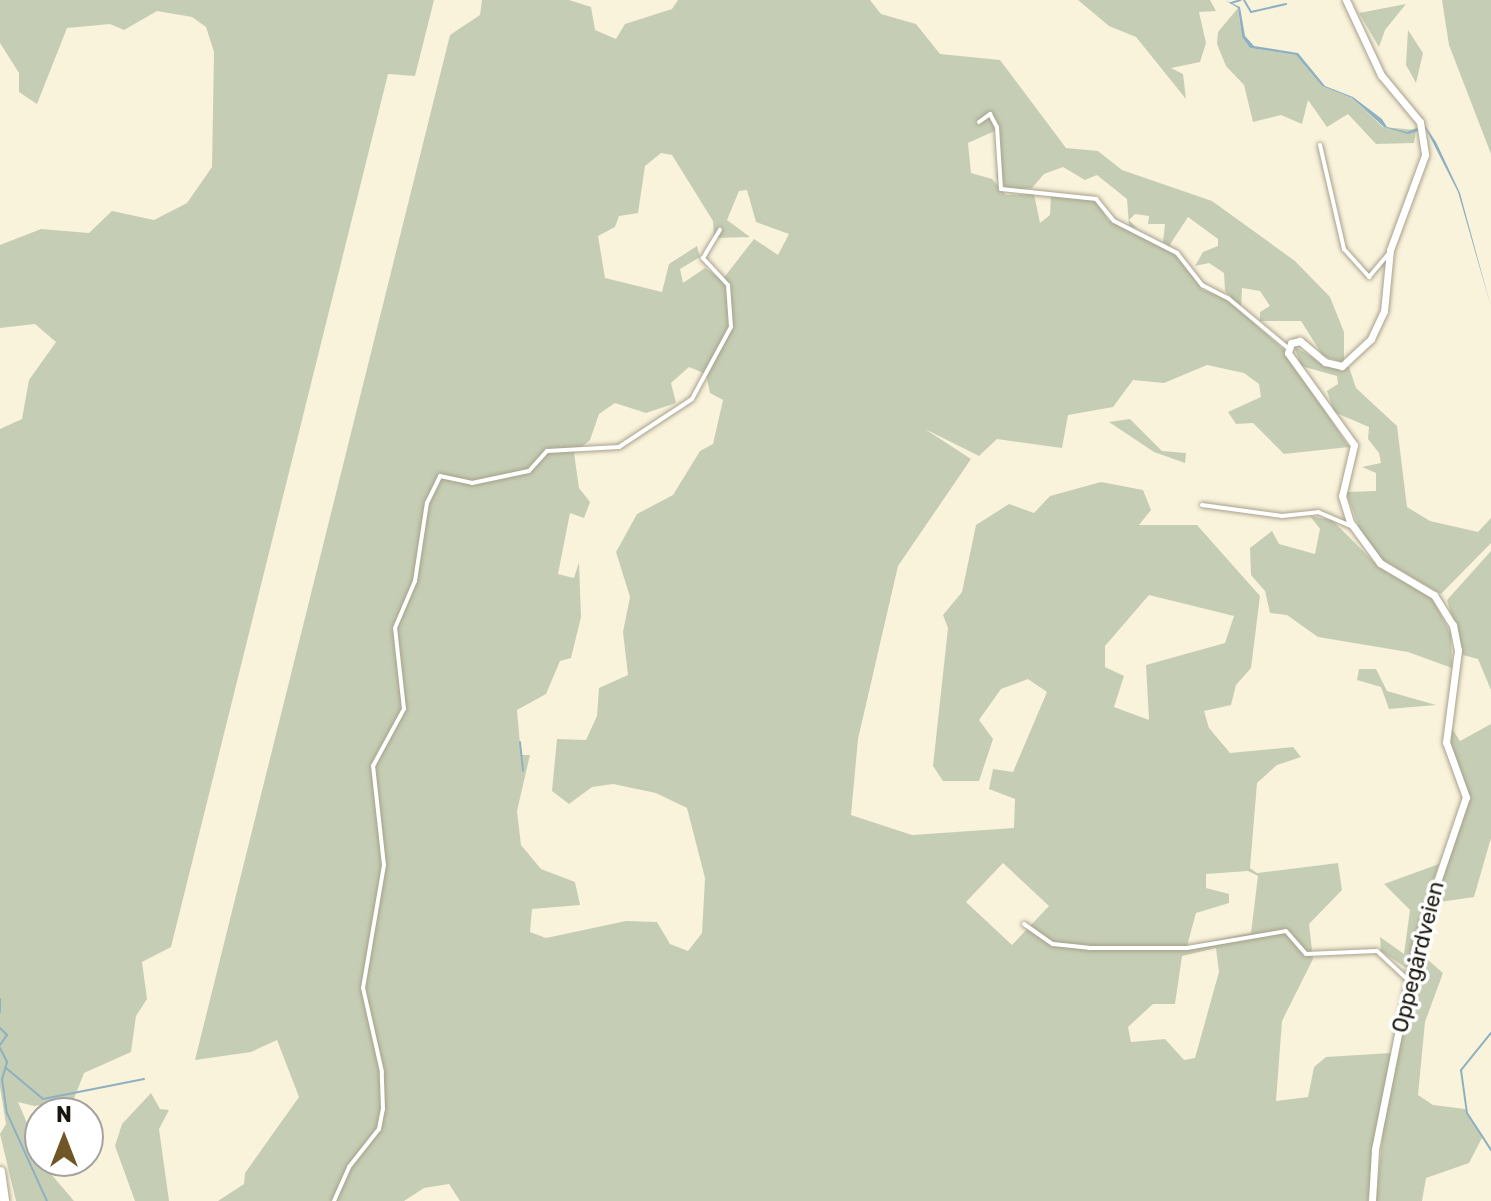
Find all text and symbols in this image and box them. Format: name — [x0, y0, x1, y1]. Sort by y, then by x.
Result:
street label: Oppegårdveien — [1386, 879, 1450, 1035]
north arrow — [24, 1097, 104, 1177]
text: N — [56, 1101, 72, 1128]

